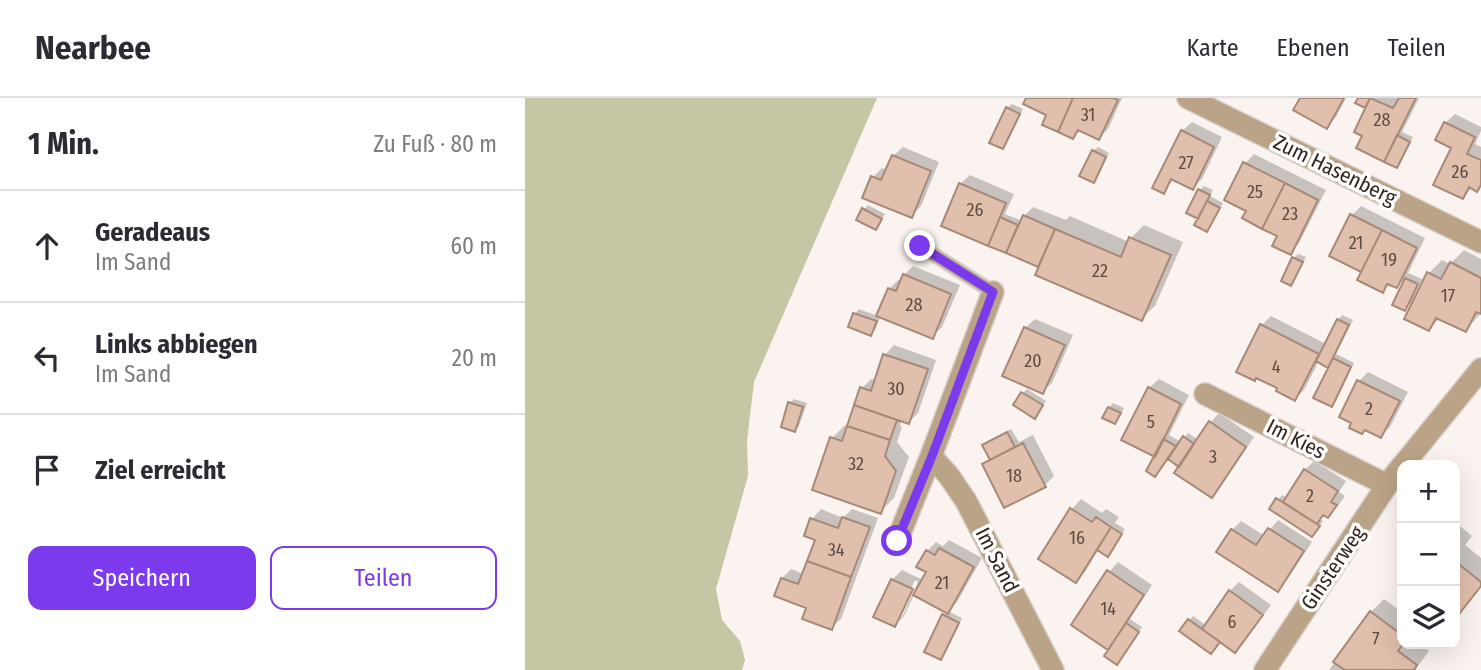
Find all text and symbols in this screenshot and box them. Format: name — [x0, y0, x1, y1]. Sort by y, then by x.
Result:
text: Nearbee — [35, 28, 151, 68]
text: Karte — [1187, 34, 1239, 62]
text: Ebenen — [1277, 34, 1350, 62]
text: Teilen — [1388, 34, 1446, 62]
house number: 31 — [1081, 104, 1095, 126]
house number: 28 — [1374, 109, 1390, 131]
text: 1 Min. — [28, 126, 99, 162]
street label: Zum Hasenberg — [1269, 129, 1401, 211]
text: Zu Fuß · 80 m — [373, 130, 497, 158]
house number: 27 — [1178, 152, 1194, 174]
house number: 26 — [1452, 161, 1469, 183]
house number: 25 — [1247, 181, 1263, 203]
house number: 26 — [967, 199, 984, 221]
house number: 23 — [1282, 203, 1298, 225]
text: Geradeaus — [95, 217, 210, 248]
icon: ahead — [28, 227, 66, 265]
route end — [904, 230, 935, 261]
text: 60 m — [451, 232, 497, 260]
house number: 21 — [1349, 232, 1363, 254]
text: Im Sand — [95, 248, 171, 276]
house number: 19 — [1381, 249, 1397, 271]
house number: 22 — [1092, 260, 1108, 282]
house number: 17 — [1441, 285, 1455, 307]
house number: 28 — [906, 294, 922, 316]
text: Links abbiegen — [95, 329, 258, 360]
icon: left — [28, 339, 66, 377]
text: 20 m — [452, 344, 497, 372]
house number: 20 — [1024, 350, 1042, 372]
house number: 4 — [1272, 356, 1281, 378]
text: Im Sand — [95, 360, 171, 388]
house number: 30 — [887, 378, 905, 400]
house number: 2 — [1365, 398, 1373, 420]
house number: 5 — [1147, 411, 1155, 433]
street label: Im Kies — [1262, 413, 1330, 465]
house number: 3 — [1209, 446, 1217, 468]
icon: arrive — [28, 451, 66, 489]
house number: 32 — [848, 453, 864, 475]
text: Ziel erreicht — [95, 455, 226, 486]
map controls — [1397, 460, 1460, 649]
button: + — [1397, 460, 1460, 523]
house number: 18 — [1006, 465, 1022, 487]
house number: 2 — [1306, 485, 1314, 507]
street label: Ginsterweg — [1295, 521, 1371, 615]
street label: Im Sand — [970, 523, 1024, 597]
button: − — [1397, 523, 1460, 586]
route start — [881, 525, 912, 556]
house number: 16 — [1069, 527, 1085, 549]
house number: 34 — [828, 539, 845, 561]
button: Speichern — [28, 546, 256, 610]
button: Teilen — [270, 546, 497, 610]
house number: 21 — [935, 572, 949, 594]
button: layers — [1397, 586, 1460, 649]
house number: 14 — [1100, 598, 1116, 620]
house number: 6 — [1228, 611, 1237, 633]
house number: 7 — [1372, 628, 1380, 650]

